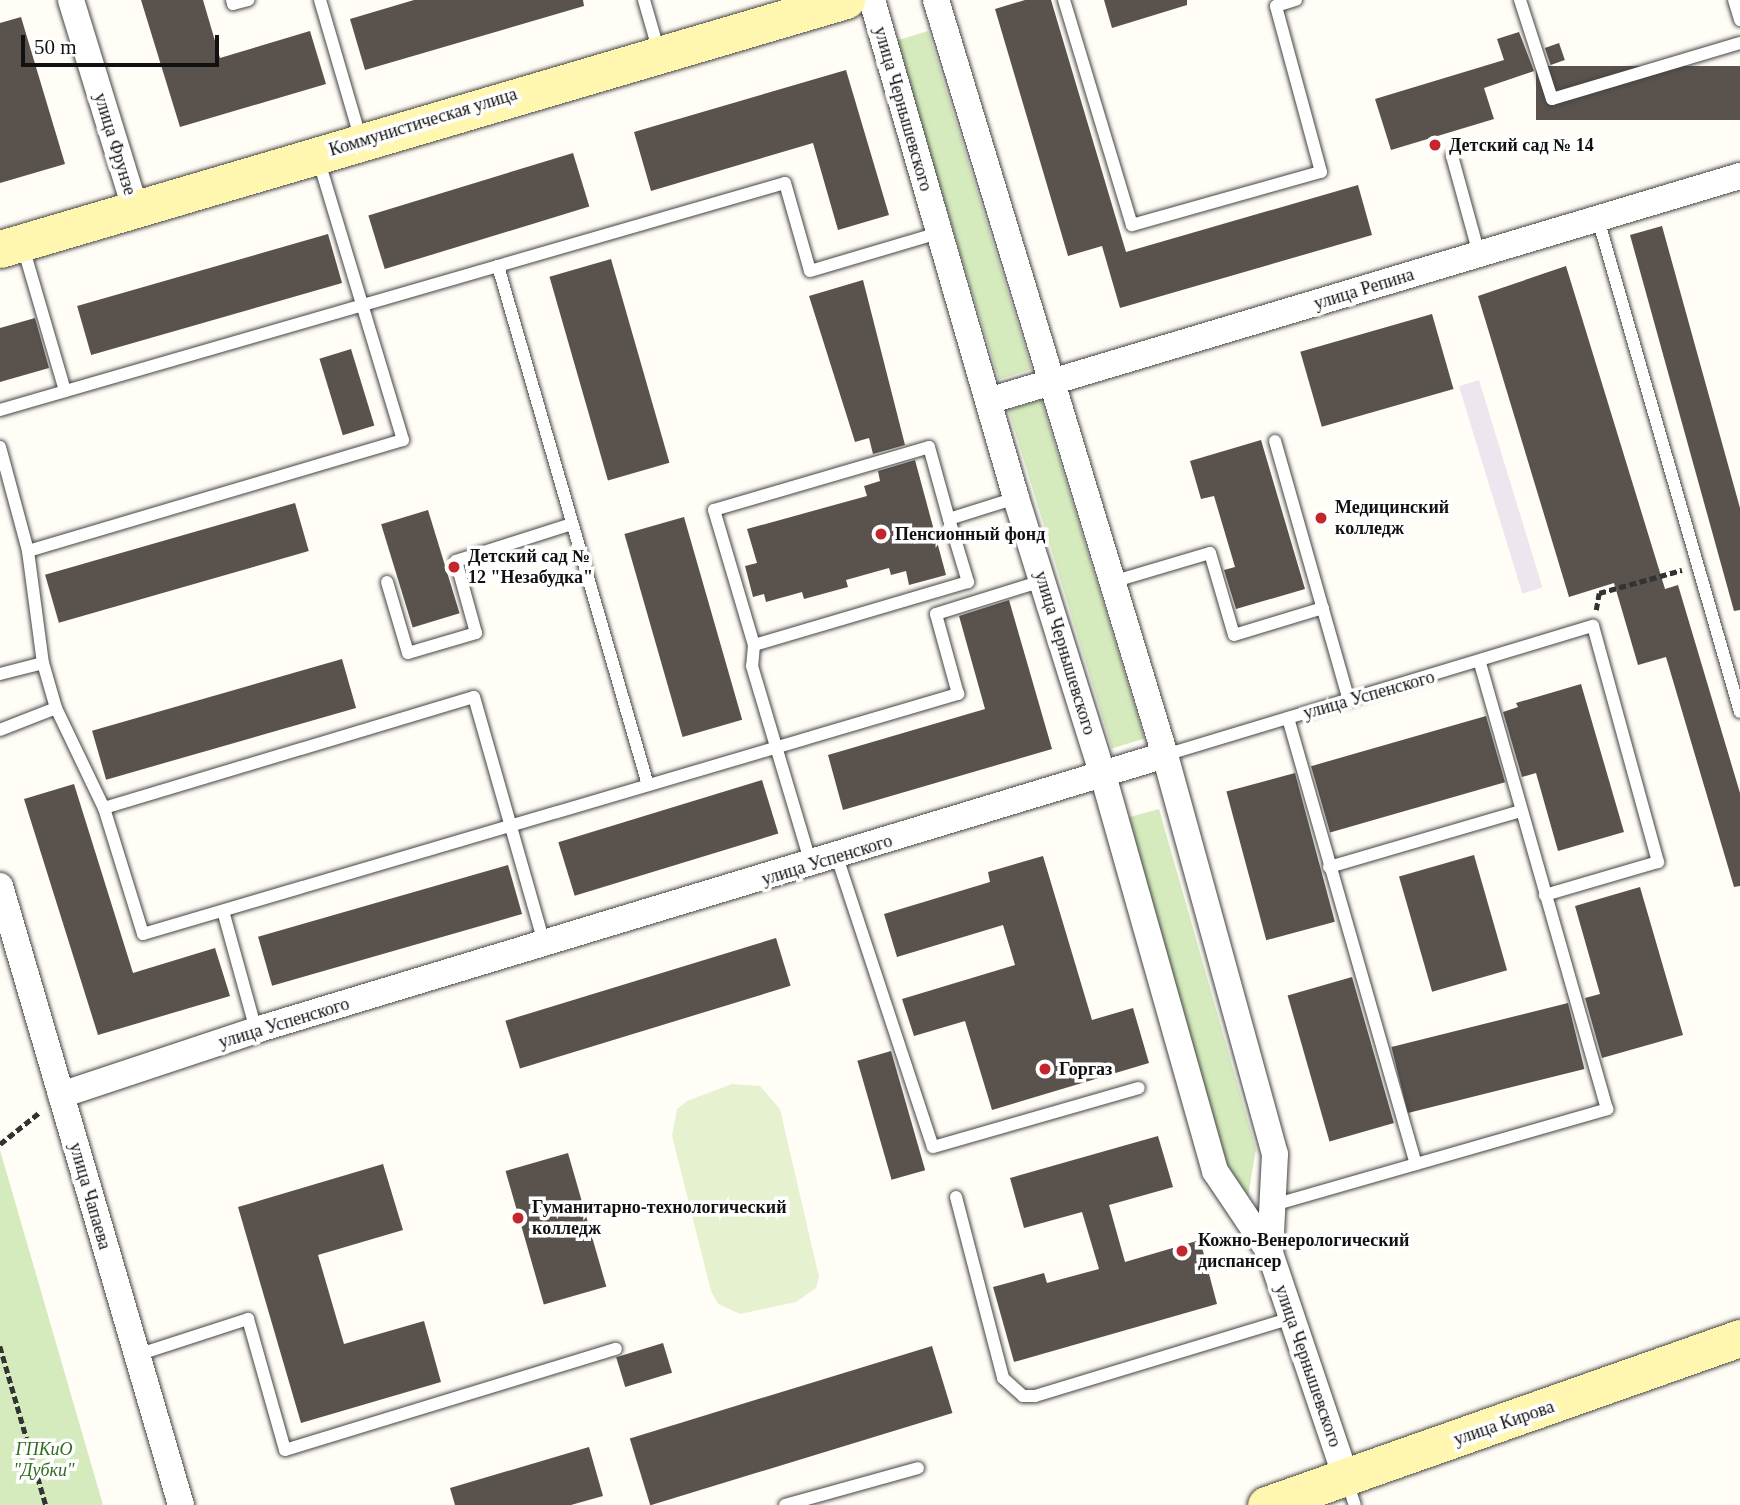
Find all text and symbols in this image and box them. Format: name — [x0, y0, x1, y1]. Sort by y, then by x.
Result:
scale bar — [24, 21, 222, 65]
street label: улица Чернышевского — [869, 24, 937, 194]
text: 50 m — [34, 35, 77, 59]
street label: Коммунистическая улица — [326, 83, 520, 161]
street label: улица Фрунзе — [89, 90, 141, 198]
place label: Детский сад № 14 — [1449, 134, 1594, 156]
marker: Детский сад № 14 — [1427, 137, 1443, 153]
street label: улица Репина — [1311, 264, 1417, 314]
place label: Медицинский колледж — [1335, 497, 1449, 540]
marker: Медицинский колледж — [1313, 510, 1329, 526]
place label: Пенсионный фонд — [895, 523, 1045, 545]
marker: Пенсионный фонд — [873, 526, 889, 542]
place label: Детский сад № 12 "Незабудка" — [468, 546, 593, 588]
marker: Детский сад № 12 "Незабудка" — [446, 559, 462, 575]
street label: улица Чернышевского — [1030, 568, 1100, 738]
street label: улица Успенского — [1301, 666, 1437, 724]
street label: улица Успенского — [759, 830, 895, 890]
street label: улица Успенского — [216, 993, 352, 1053]
place label: Горгаз — [1059, 1058, 1112, 1080]
marker: Горгаз — [1037, 1061, 1053, 1077]
street label: улица Чапаева — [64, 1140, 116, 1252]
place label: Гуманитарно-технологический колледж — [532, 1197, 787, 1240]
marker: Гуманитарно-технологический колледж — [510, 1210, 526, 1226]
place label: Кожно-Венерологический диспансер — [1198, 1230, 1409, 1272]
marker: Кожно-Венерологический диспансер — [1172, 1241, 1192, 1261]
street label: улица Чернышевского — [1270, 1282, 1346, 1450]
street label: улица Кирова — [1451, 1396, 1557, 1450]
park label: ГПКиО "Дубки" — [13, 1439, 75, 1482]

